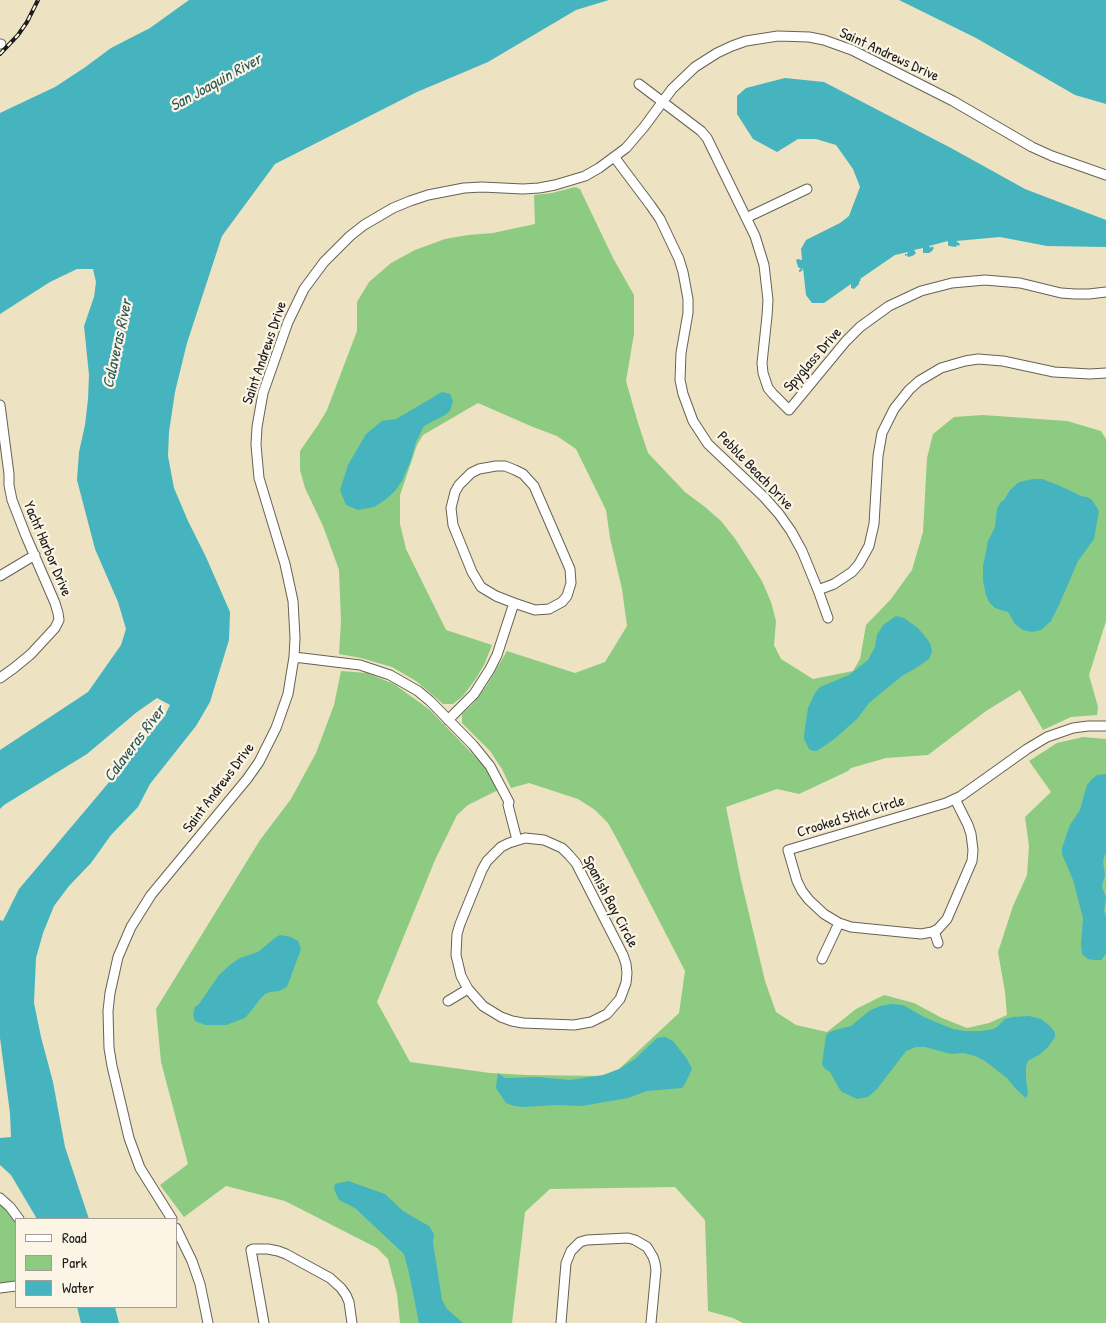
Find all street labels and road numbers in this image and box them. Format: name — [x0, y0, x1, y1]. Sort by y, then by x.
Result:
street label: Saint Andrews Drive — [836, 24, 942, 86]
street label: Saint Andrews Drive — [239, 299, 291, 407]
street label: Spyglass Drive — [780, 324, 846, 396]
street label: Pebble Beach Drive — [713, 428, 797, 514]
street label: Yacht Harbor Drive — [19, 499, 75, 599]
street label: Saint Andrews Drive — [179, 740, 259, 836]
street label: Crooked Stick Circle — [795, 792, 907, 842]
street label: Spanish Bay Circle — [578, 853, 642, 951]

